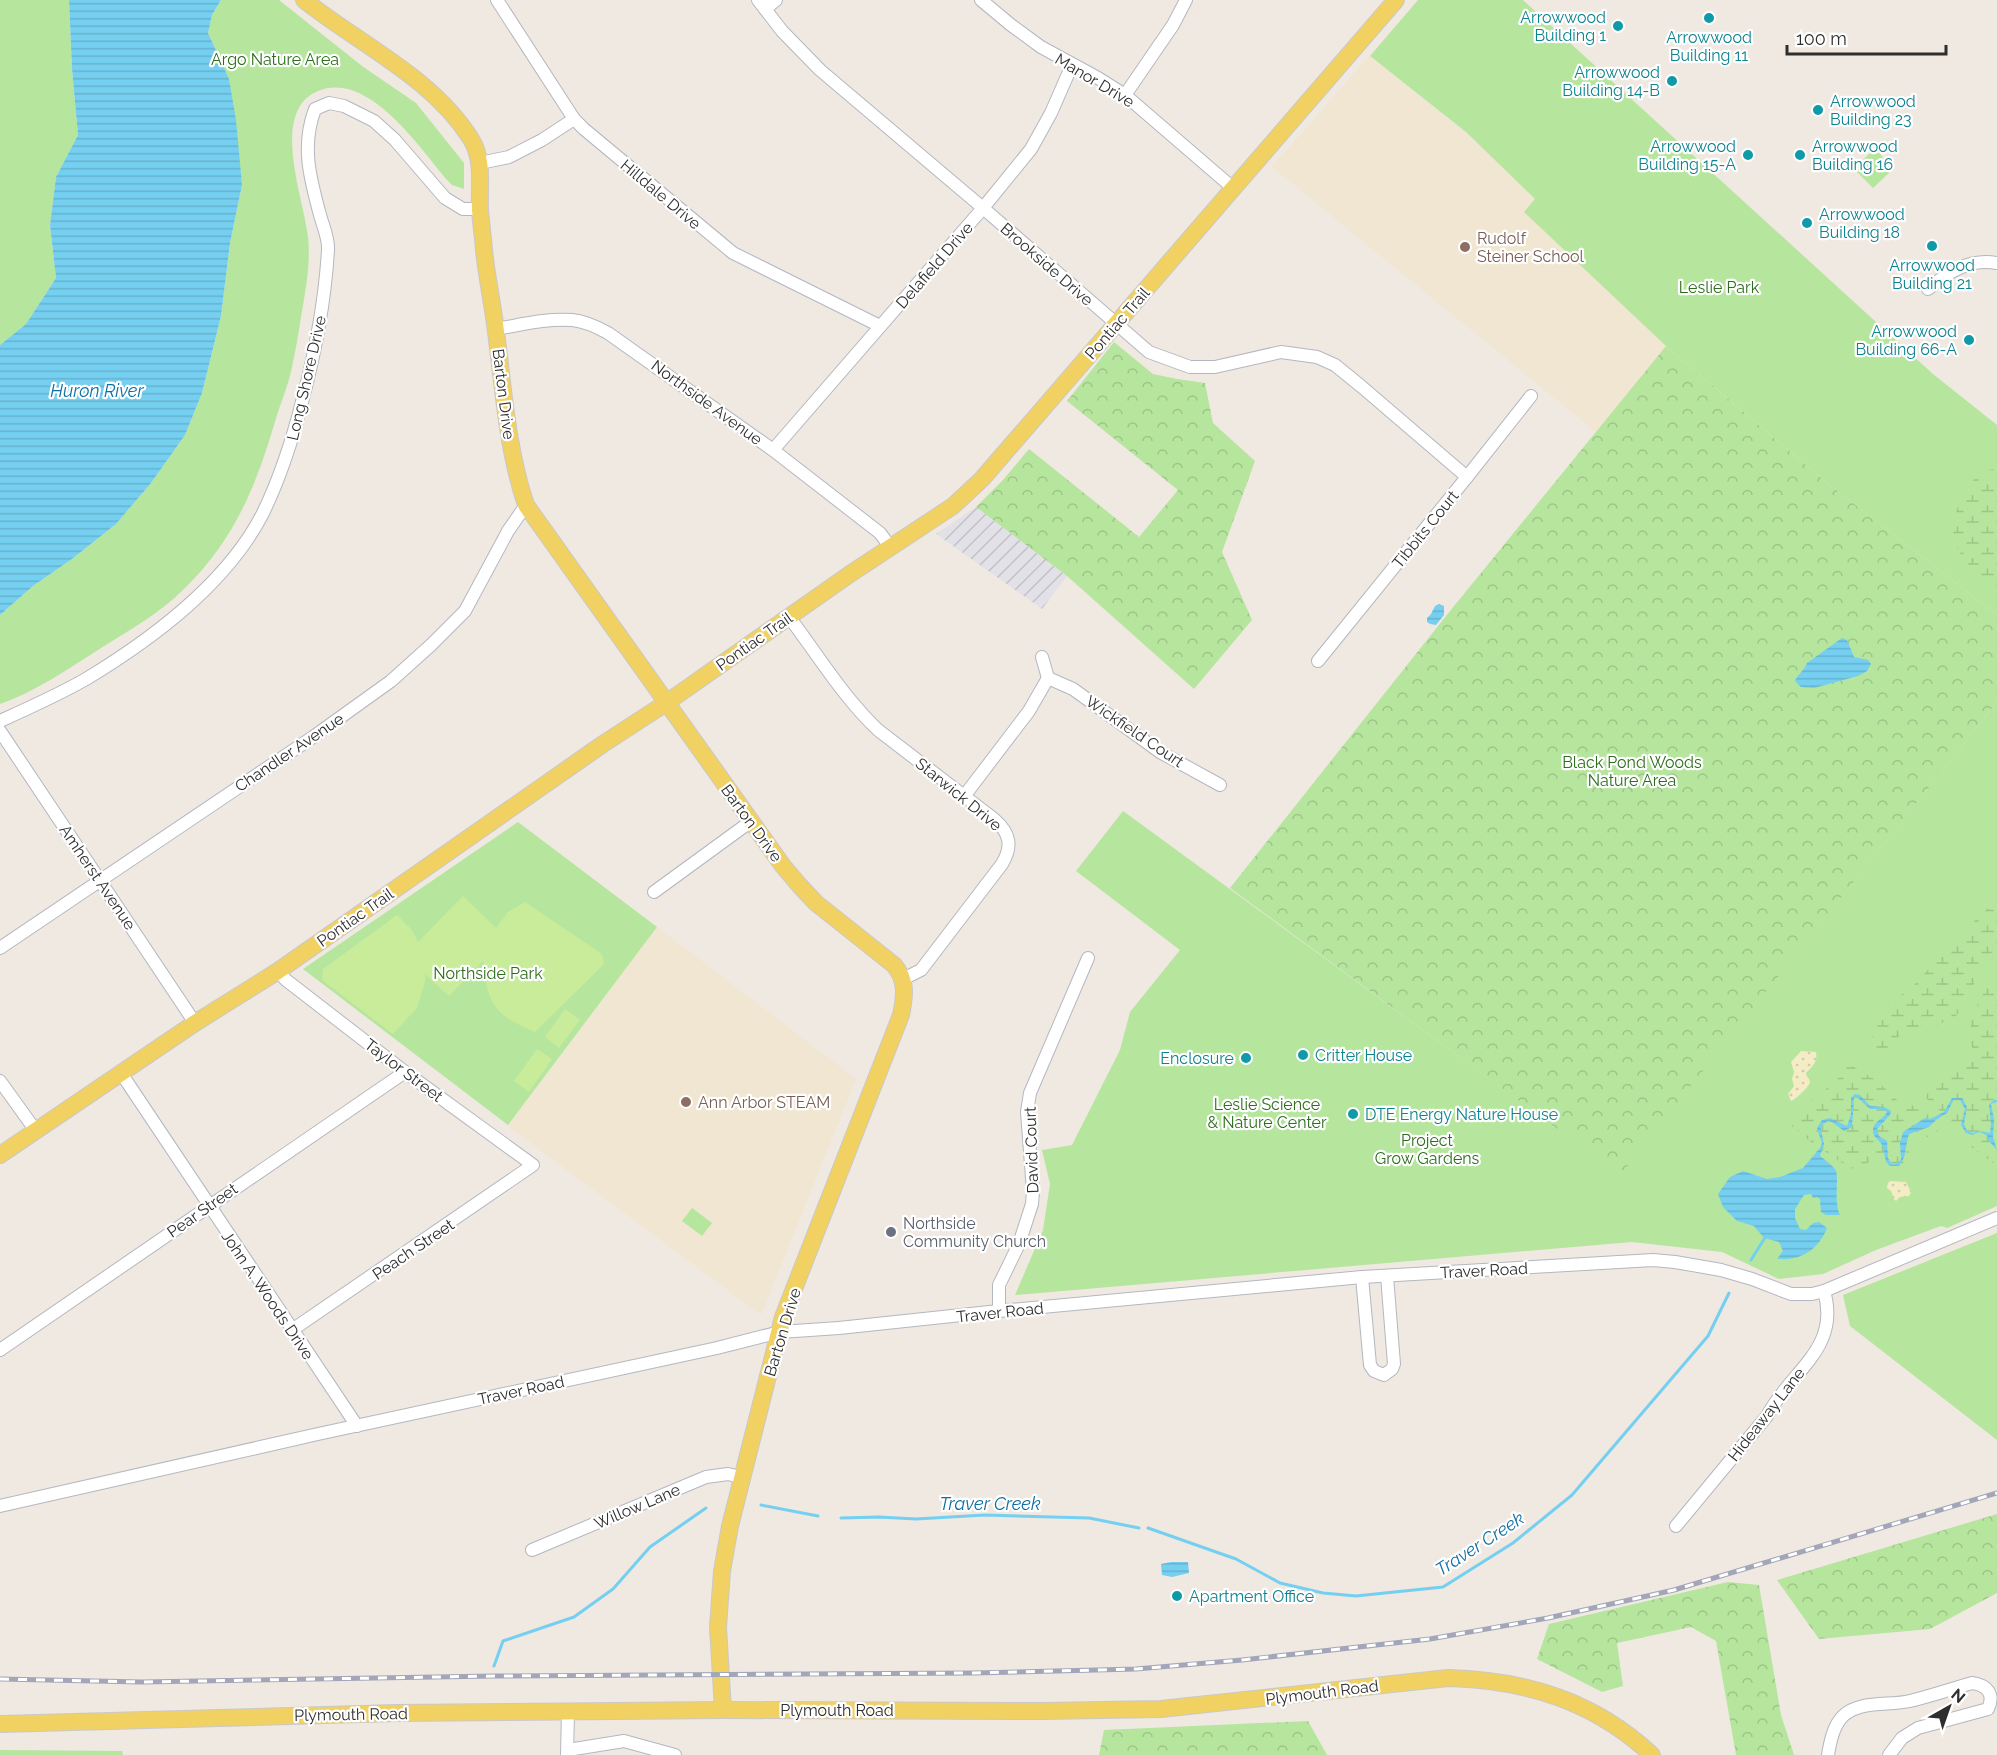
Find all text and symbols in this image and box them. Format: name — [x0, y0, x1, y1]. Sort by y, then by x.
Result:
place label: Arrowwood Building 1 — [1520, 8, 1606, 45]
marker: Arrowwood Building 11 — [1702, 11, 1716, 25]
scale bar — [1787, 18, 1946, 56]
marker: Arrowwood Building 1 — [1611, 19, 1625, 33]
place label: Arrowwood Building 11 — [1666, 28, 1752, 65]
text: 100 m — [1796, 28, 1847, 49]
street label: Manor Drive — [1052, 49, 1138, 111]
park label: Argo Nature Area — [211, 50, 339, 69]
place label: Arrowwood Building 14-B — [1562, 63, 1660, 100]
marker: Arrowwood Building 14-B — [1665, 74, 1679, 88]
place label: Arrowwood Building 23 — [1830, 92, 1916, 129]
marker: Arrowwood Building 23 — [1811, 103, 1825, 117]
place label: Arrowwood Building 15-A — [1638, 137, 1736, 174]
place label: Arrowwood Building 16 — [1812, 137, 1898, 174]
marker: Arrowwood Building 15-A — [1741, 148, 1755, 162]
marker: Arrowwood Building 16 — [1793, 148, 1807, 162]
street label: Hilldale Drive — [617, 155, 705, 233]
place label: Arrowwood Building 18 — [1819, 205, 1905, 242]
marker: Arrowwood Building 18 — [1800, 216, 1814, 230]
street label: Delafield Drive — [892, 218, 977, 312]
street label: Brookside Drive — [997, 219, 1097, 310]
place label: Rudolf Steiner School — [1477, 229, 1585, 266]
marker: Arrowwood Building 21 — [1925, 239, 1939, 253]
marker: Rudolf Steiner School — [1458, 240, 1472, 254]
place label: Arrowwood Building 21 — [1889, 256, 1975, 293]
park label: Leslie Park — [1679, 278, 1760, 297]
street label: Pontiac Trail — [1081, 283, 1154, 363]
street label: Long Shore Drive — [283, 314, 330, 442]
place label: Arrowwood Building 66-A — [1855, 322, 1957, 359]
marker: Arrowwood Building 66-A — [1962, 333, 1976, 347]
street label: Barton Drive — [489, 348, 518, 441]
street label: Northside Avenue — [648, 356, 766, 449]
water label: Huron River — [50, 380, 144, 401]
street label: Tibbits Court — [1388, 486, 1463, 572]
street label: Pontiac Trail — [712, 608, 797, 675]
street label: Wickfield Court — [1082, 692, 1188, 772]
street label: Chandler Avenue — [231, 709, 347, 796]
park label: Black Pond Woods Nature Area — [1562, 753, 1702, 790]
street label: Starwick Drive — [912, 754, 1006, 835]
street label: Barton Drive — [717, 781, 786, 866]
street label: Amherst Avenue — [55, 821, 140, 933]
street label: Pontiac Trail — [313, 884, 398, 951]
park label: Northside Park — [433, 964, 543, 983]
street label: Taylor Street — [361, 1035, 447, 1106]
place label: Critter House — [1315, 1046, 1412, 1065]
marker: Critter House — [1296, 1048, 1310, 1062]
place label: Enclosure — [1160, 1049, 1234, 1068]
marker: Enclosure — [1239, 1051, 1253, 1065]
place label: Ann Arbor STEAM — [698, 1093, 830, 1112]
marker: Ann Arbor STEAM — [679, 1095, 693, 1109]
park label: Leslie Science & Nature Center — [1207, 1095, 1327, 1132]
place label: DTE Energy Nature House — [1365, 1105, 1558, 1124]
street label: David Court — [1020, 1106, 1043, 1194]
marker: DTE Energy Nature House — [1346, 1107, 1360, 1121]
park label: Project Grow Gardens — [1375, 1131, 1480, 1168]
street label: Pear Street — [163, 1179, 242, 1242]
place label: Northside Community Church — [903, 1214, 1046, 1251]
street label: Peach Street — [369, 1215, 458, 1284]
marker: Northside Community Church — [884, 1225, 898, 1239]
street label: John A. Woods Drive — [217, 1227, 318, 1363]
street label: Traver Road — [1440, 1259, 1528, 1282]
street label: Barton Drive — [760, 1286, 805, 1379]
street label: Traver Road — [955, 1298, 1045, 1327]
street label: Hideaway Lane — [1724, 1364, 1809, 1465]
street label: Traver Road — [476, 1372, 566, 1409]
street label: Willow Lane — [591, 1480, 683, 1533]
water label: Traver Creek — [939, 1493, 1041, 1514]
water label: Traver Creek — [1432, 1507, 1528, 1580]
place label: Apartment Office — [1189, 1587, 1314, 1606]
marker: Apartment Office — [1170, 1589, 1184, 1603]
street label: Plymouth Road — [1265, 1676, 1380, 1709]
north arrow — [1919, 1677, 1979, 1737]
text: N — [1948, 1685, 1969, 1707]
street label: Plymouth Road — [780, 1701, 894, 1720]
street label: Plymouth Road — [294, 1704, 408, 1725]

